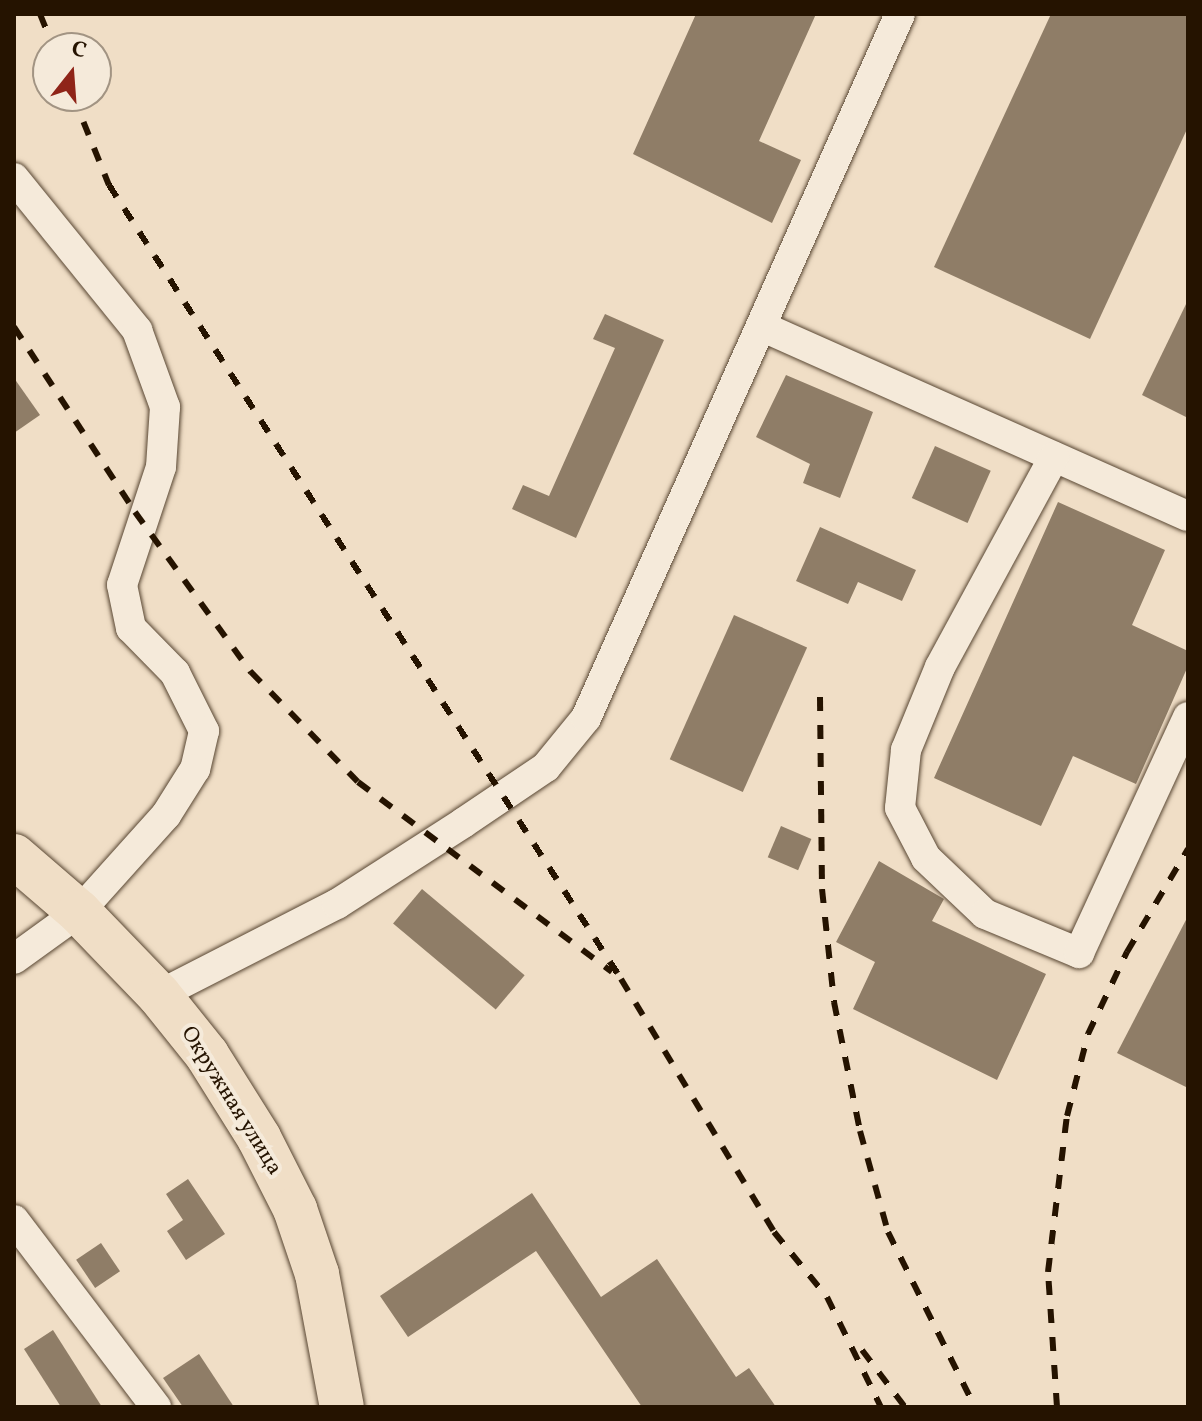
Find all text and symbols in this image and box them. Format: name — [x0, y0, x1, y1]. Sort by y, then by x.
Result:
north arrow — [32, 32, 112, 112]
text: С — [67, 34, 90, 67]
street label: Окружная улица — [174, 1021, 288, 1181]

